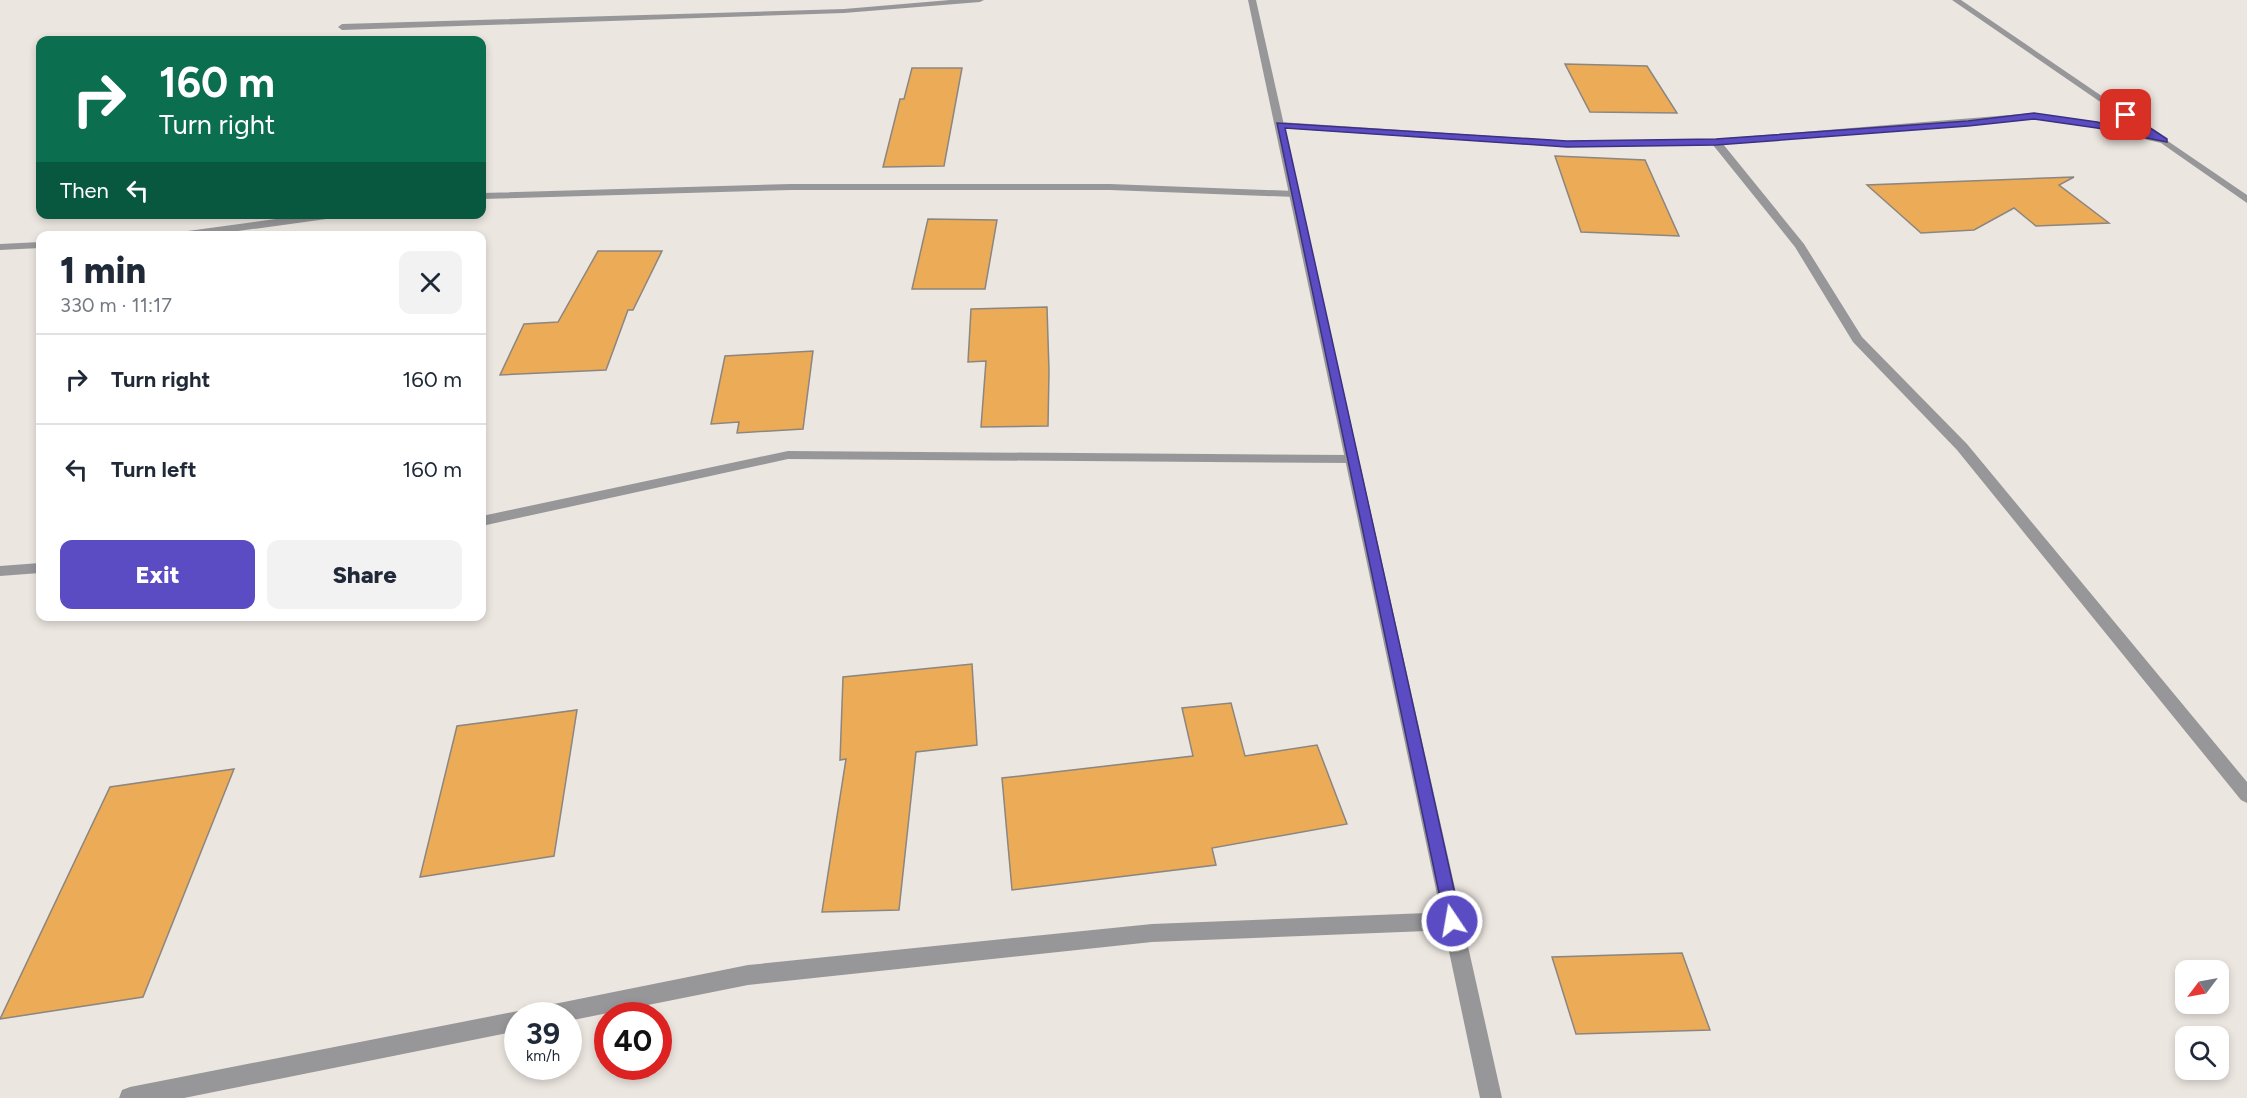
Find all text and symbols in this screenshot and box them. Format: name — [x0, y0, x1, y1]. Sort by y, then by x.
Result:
text: 160 m — [159, 57, 275, 108]
icon: right — [60, 60, 138, 138]
pin — [2100, 89, 2151, 140]
icon: arrive — [2109, 98, 2142, 131]
text: Turn right — [159, 108, 275, 141]
icon: left — [121, 174, 154, 207]
text: Then — [60, 177, 109, 204]
text: 1 min — [60, 249, 146, 292]
button: close — [399, 251, 462, 314]
text: 330 m · 11:17 — [60, 293, 172, 317]
icon: right — [60, 363, 93, 396]
text: Turn right — [111, 366, 210, 393]
text: 160 m — [402, 366, 462, 393]
icon: left — [60, 453, 93, 486]
text: Turn left — [111, 456, 197, 483]
text: 160 m — [402, 456, 462, 483]
button: Exit — [60, 540, 255, 609]
button: Share — [267, 540, 462, 609]
position arrow — [1420, 889, 1484, 953]
north arrow — [2175, 960, 2229, 1014]
map controls — [2175, 960, 2229, 1080]
speed limit sign: 40 — [594, 1002, 672, 1080]
text: 39 — [526, 1015, 560, 1052]
button: search — [2175, 1026, 2229, 1080]
text: km/h — [526, 1047, 560, 1065]

